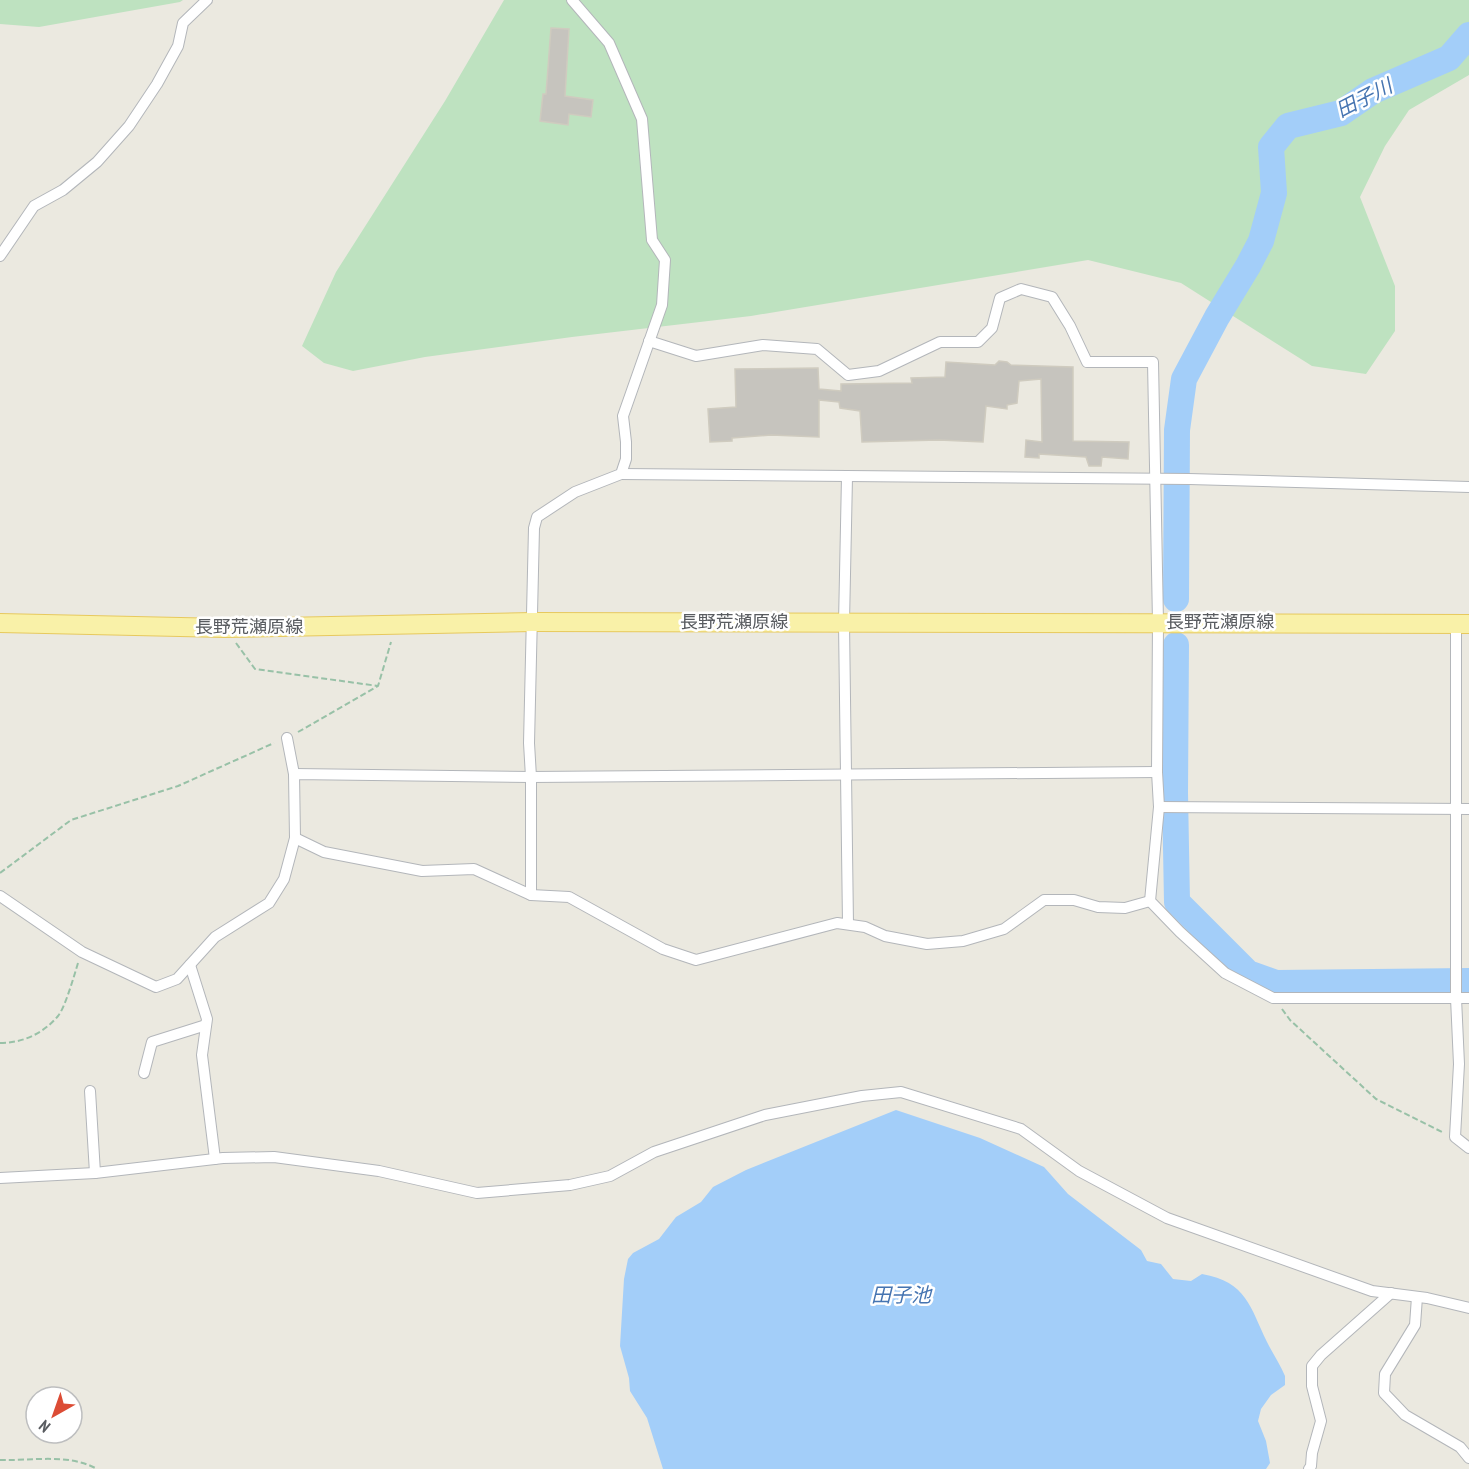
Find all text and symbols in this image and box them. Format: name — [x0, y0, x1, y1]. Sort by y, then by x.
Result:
water label: 田子川 — [1331, 72, 1398, 123]
street label: 長野荒瀬原線 — [680, 610, 788, 633]
street label: 長野荒瀬原線 — [1166, 610, 1274, 633]
street label: 長野荒瀬原線 — [195, 615, 303, 638]
water label: 田子池 — [871, 1282, 933, 1308]
north arrow — [24, 1385, 84, 1445]
text: N — [35, 1416, 54, 1437]

